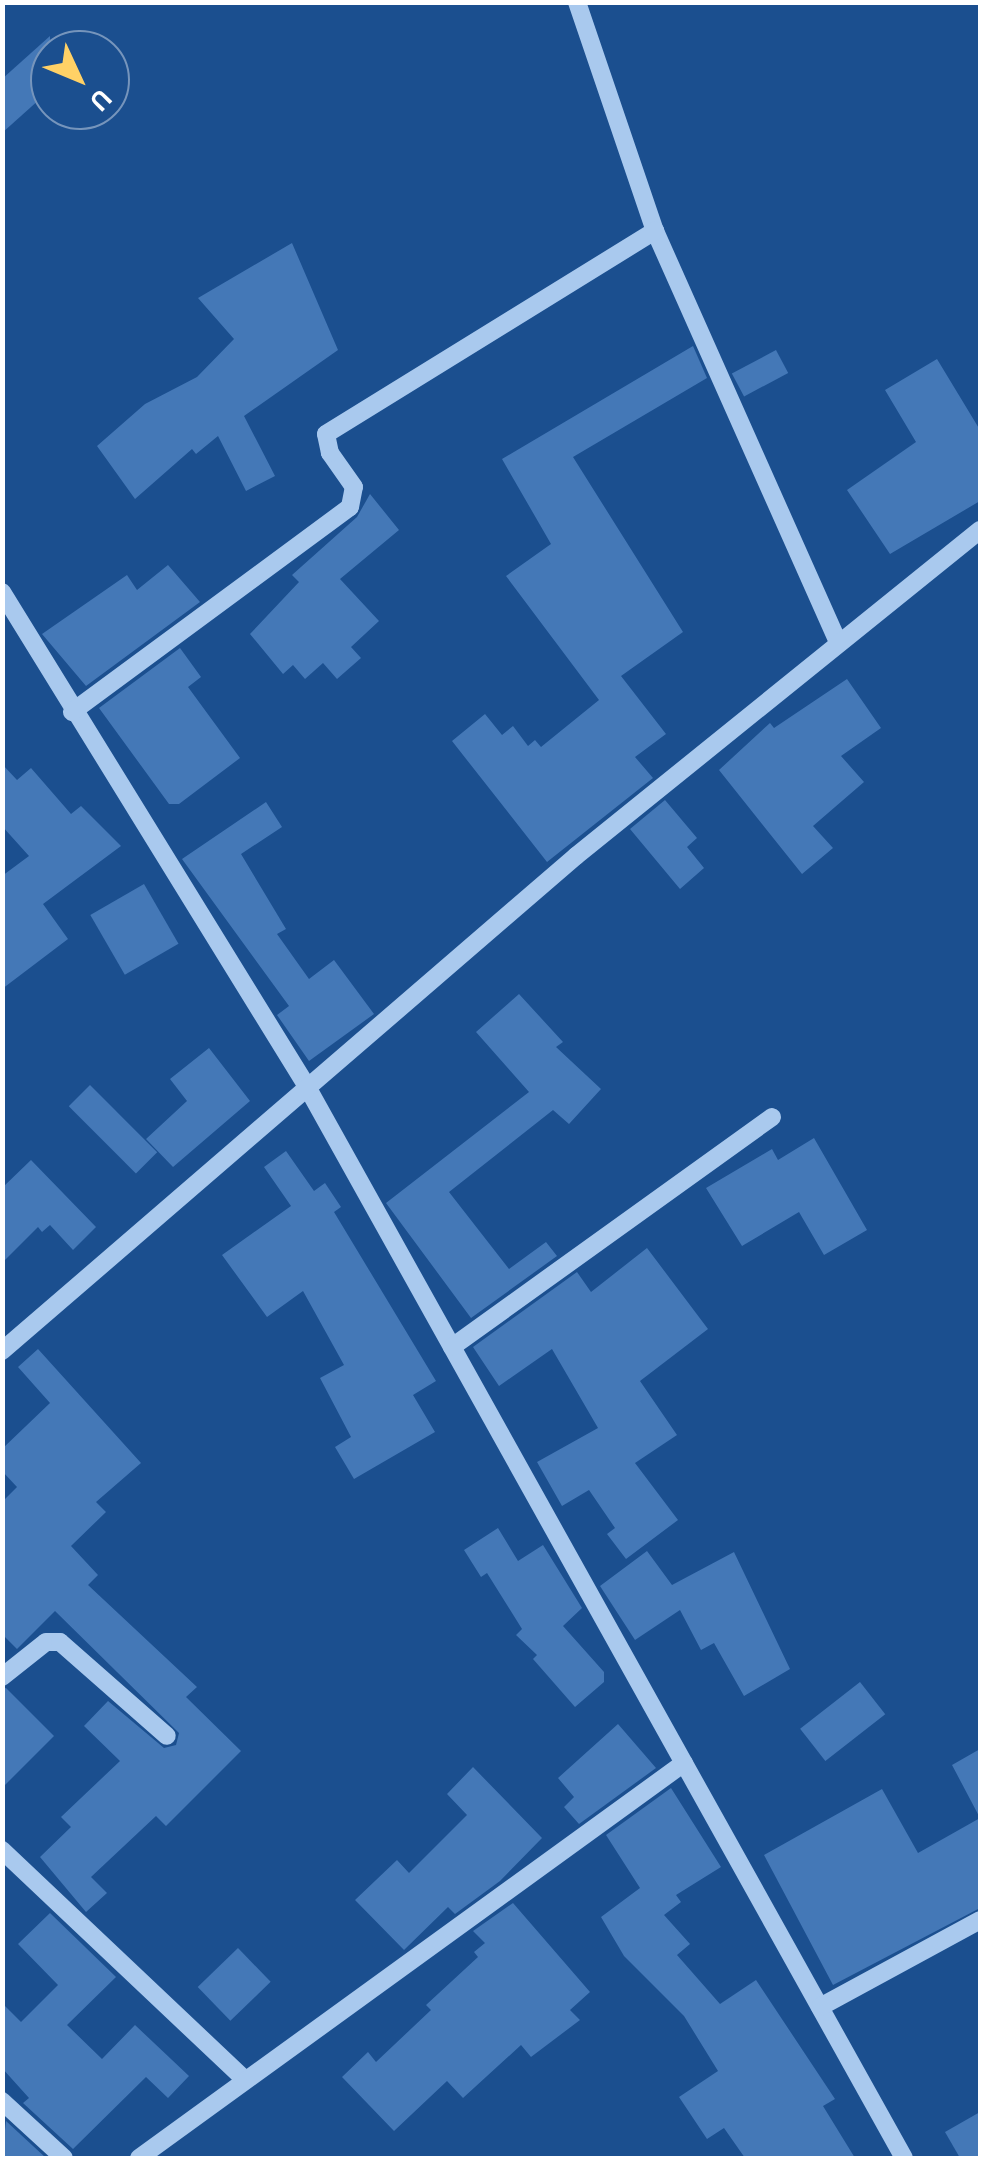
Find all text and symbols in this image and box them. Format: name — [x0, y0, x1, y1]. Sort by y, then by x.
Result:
north arrow — [30, 30, 130, 130]
text: U — [84, 83, 116, 116]

